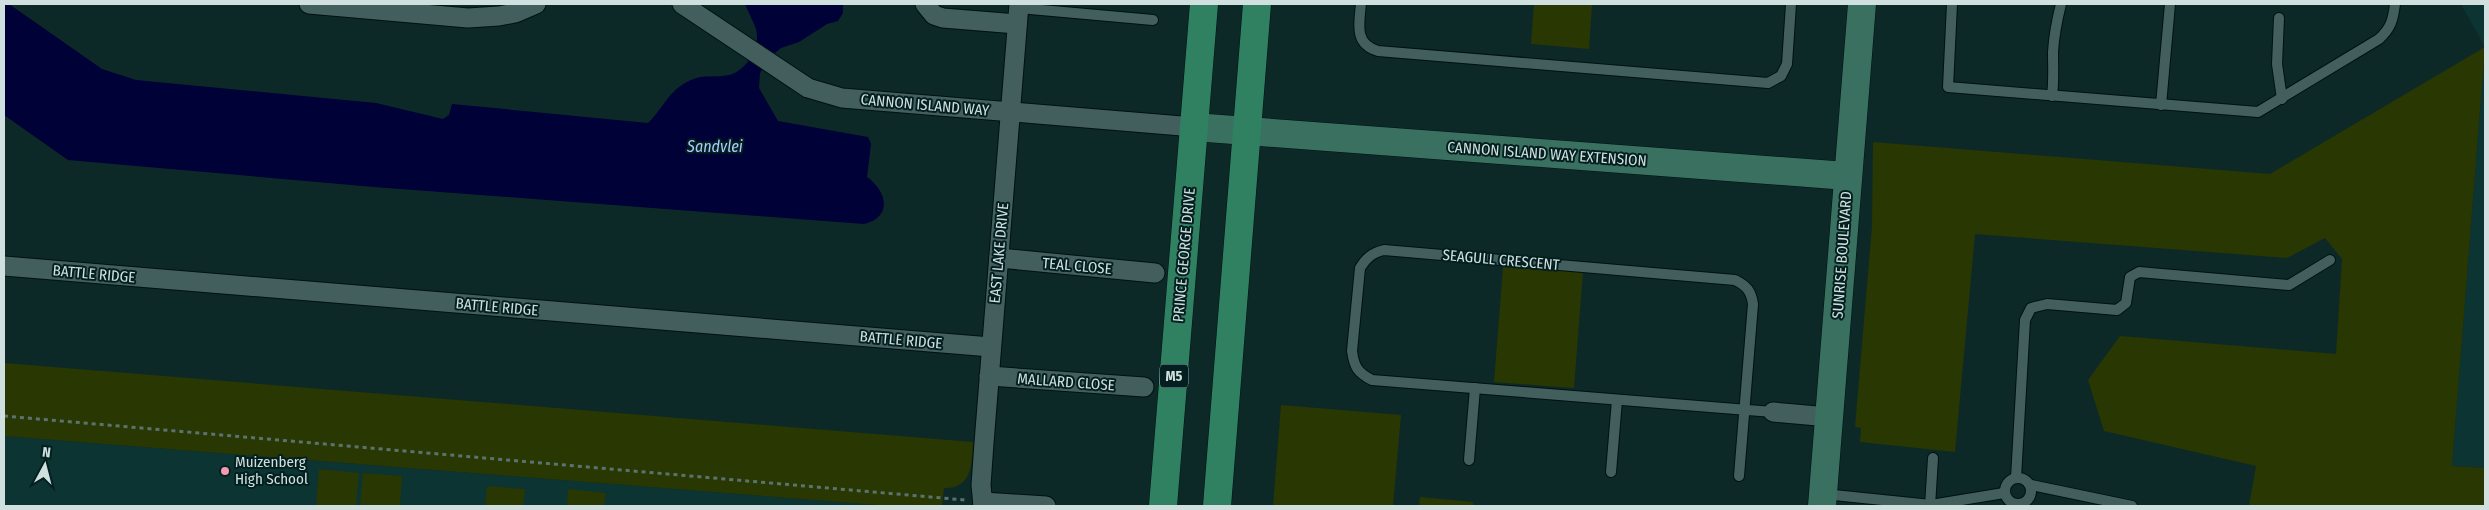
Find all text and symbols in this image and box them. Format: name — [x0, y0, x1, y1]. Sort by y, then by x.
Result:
street label: CANNON ISLAND WAY — [860, 90, 991, 120]
water label: Sandvlei — [686, 137, 743, 156]
street label: CANNON ISLAND WAY EXTENSION — [1447, 138, 1647, 170]
street label: PRINCE GEORGE DRIVE — [1169, 187, 1199, 323]
street label: SUNRISE BOULEVARD — [1829, 191, 1855, 319]
street label: EAST LAKE DRIVE — [986, 202, 1012, 304]
street label: SEAGULL CRESCENT — [1442, 246, 1560, 274]
street label: TEAL CLOSE — [1042, 254, 1112, 278]
street label: BATTLE RIDGE — [52, 261, 136, 287]
street label: BATTLE RIDGE — [455, 294, 539, 320]
street label: BATTLE RIDGE — [859, 327, 943, 353]
road number: M5 — [1160, 364, 1188, 388]
street label: MALLARD CLOSE — [1017, 370, 1115, 394]
north arrow — [20, 440, 70, 490]
text: N — [41, 444, 52, 462]
place label: Muizenberg High School — [235, 453, 308, 488]
marker: Muizenberg High School — [219, 465, 231, 477]

